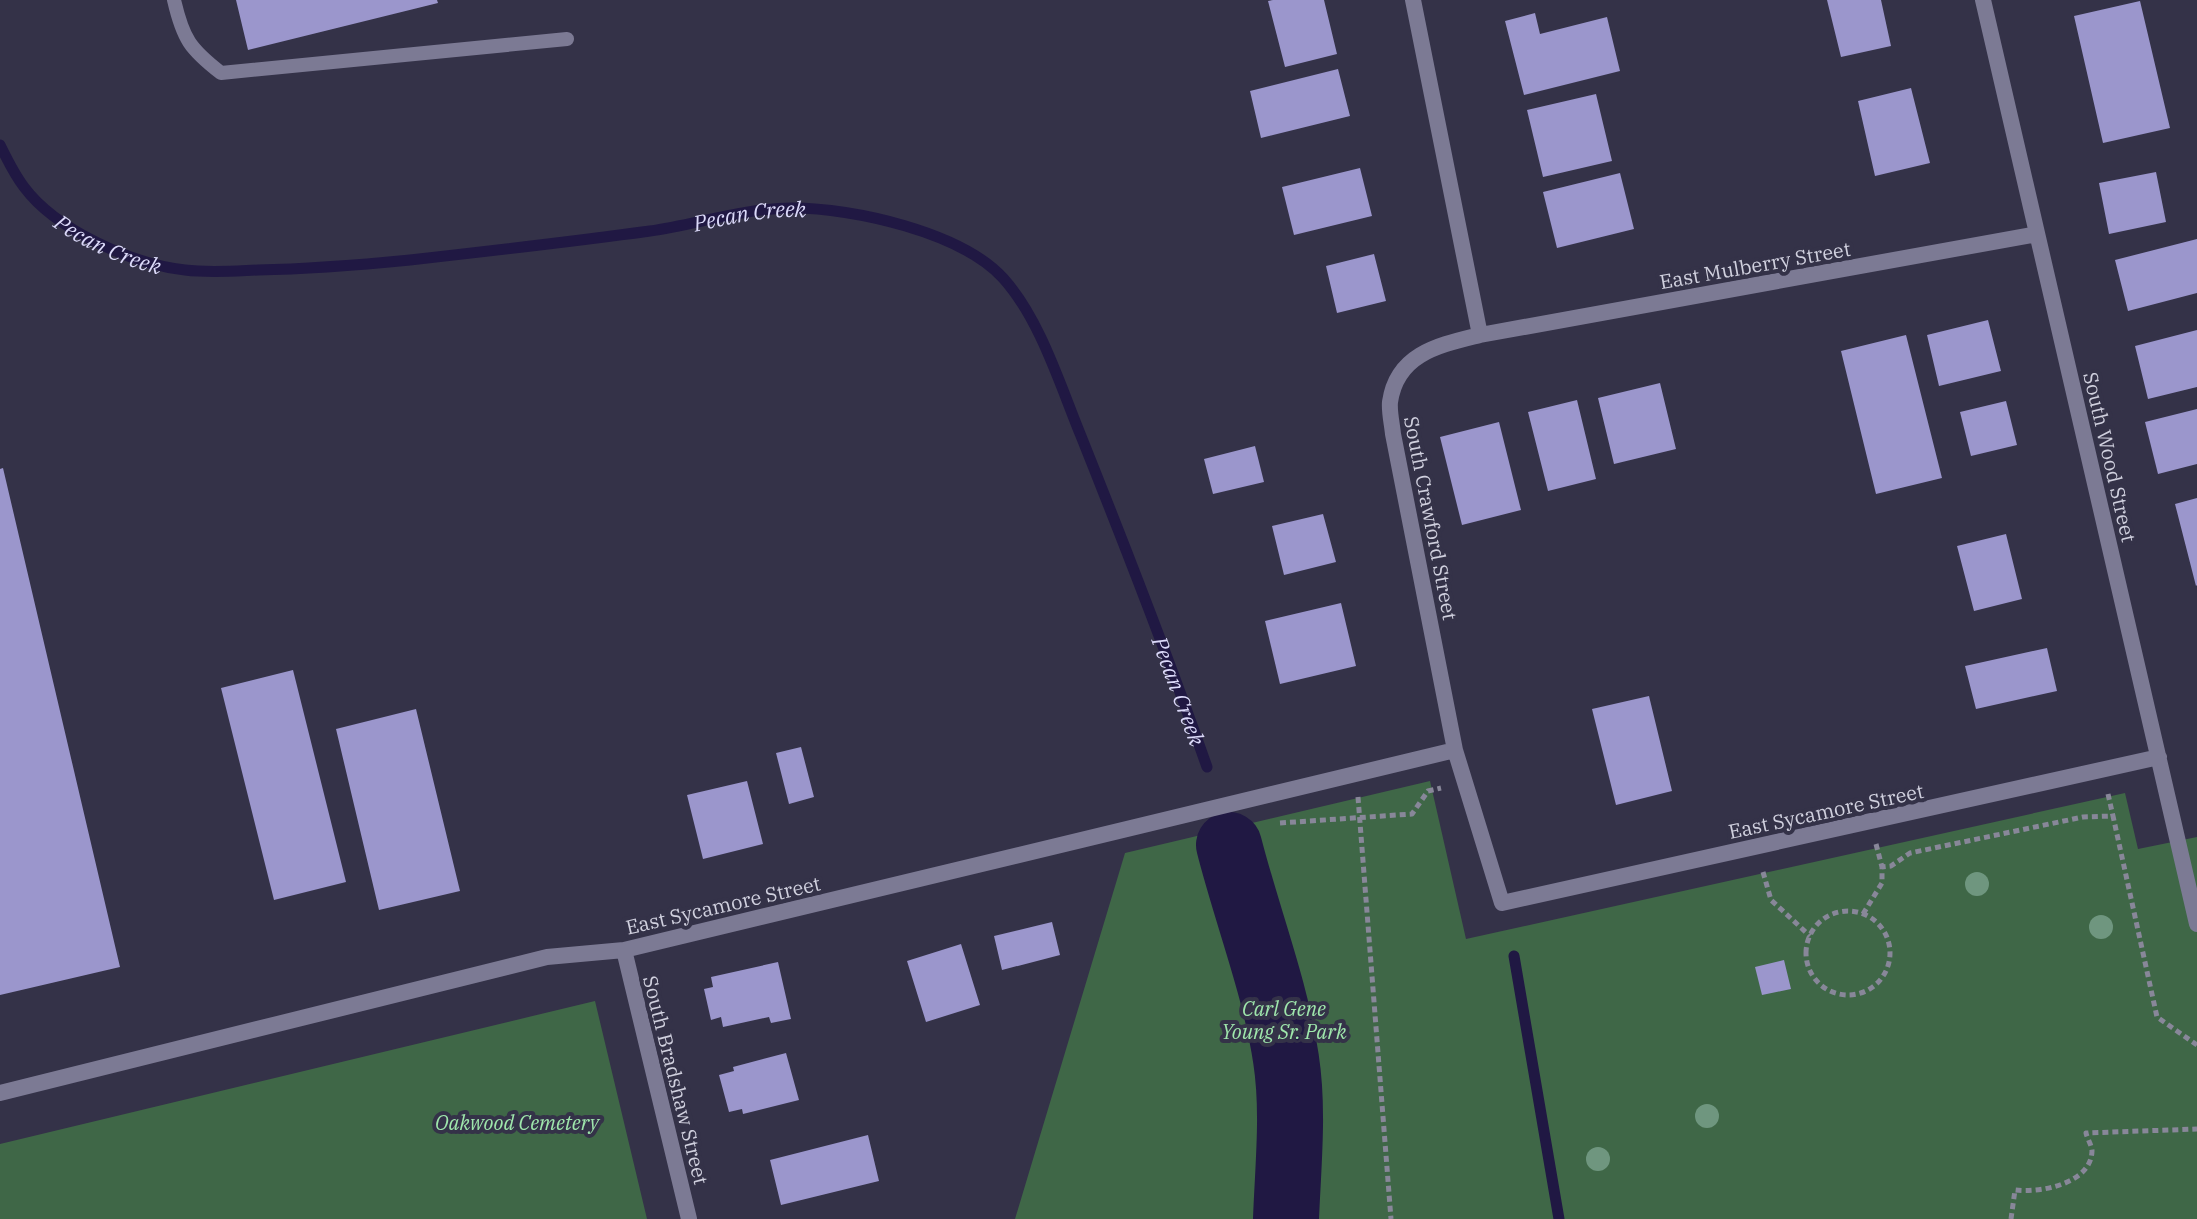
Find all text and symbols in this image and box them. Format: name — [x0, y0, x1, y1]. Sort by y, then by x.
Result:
water label: Pecan Creek — [689, 193, 807, 237]
water label: Pecan Creek — [48, 206, 165, 280]
street label: East Mulberry Street — [1657, 235, 1853, 295]
street label: South Wood Street — [2077, 369, 2143, 545]
street label: South Crawford Street — [1398, 414, 1464, 622]
water label: Pecan Creek — [1146, 631, 1213, 750]
street label: East Sycamore Street — [1726, 777, 1926, 845]
street label: East Sycamore Street — [623, 869, 823, 941]
street label: South Bradshaw Street — [637, 973, 715, 1187]
park label: Carl Gene Young Sr. Park — [1221, 995, 1347, 1045]
park label: Oakwood Cemetery — [435, 1109, 601, 1136]

